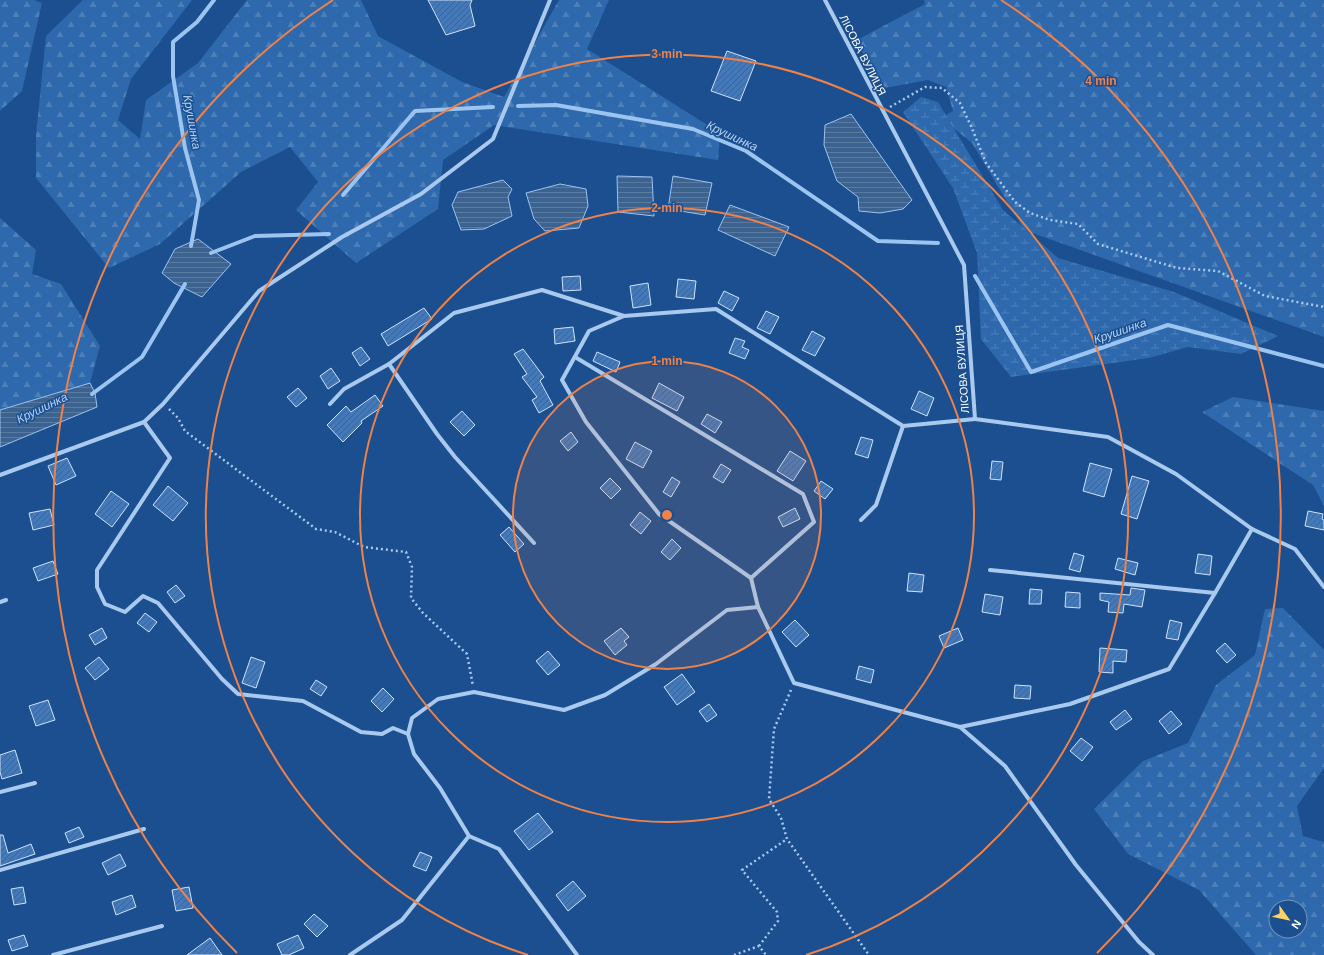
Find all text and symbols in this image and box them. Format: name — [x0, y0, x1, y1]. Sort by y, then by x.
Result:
street label: ЛІСОВА ВУЛИЦЯ — [838, 13, 889, 97]
text: 3 min — [651, 47, 683, 61]
text: 4 min — [1085, 74, 1117, 88]
water label: Крушинка — [180, 94, 204, 151]
water label: Крушинка — [704, 118, 760, 154]
text: 2 min — [651, 201, 683, 215]
water label: Крушинка — [1092, 315, 1149, 347]
street label: ЛІСОВА ВУЛИЦЯ — [953, 324, 971, 414]
text: 1 min — [651, 354, 683, 368]
water label: Крушинка — [14, 390, 70, 426]
centre of rings — [660, 508, 674, 522]
north arrow — [1268, 899, 1308, 939]
text: N — [1289, 918, 1304, 931]

